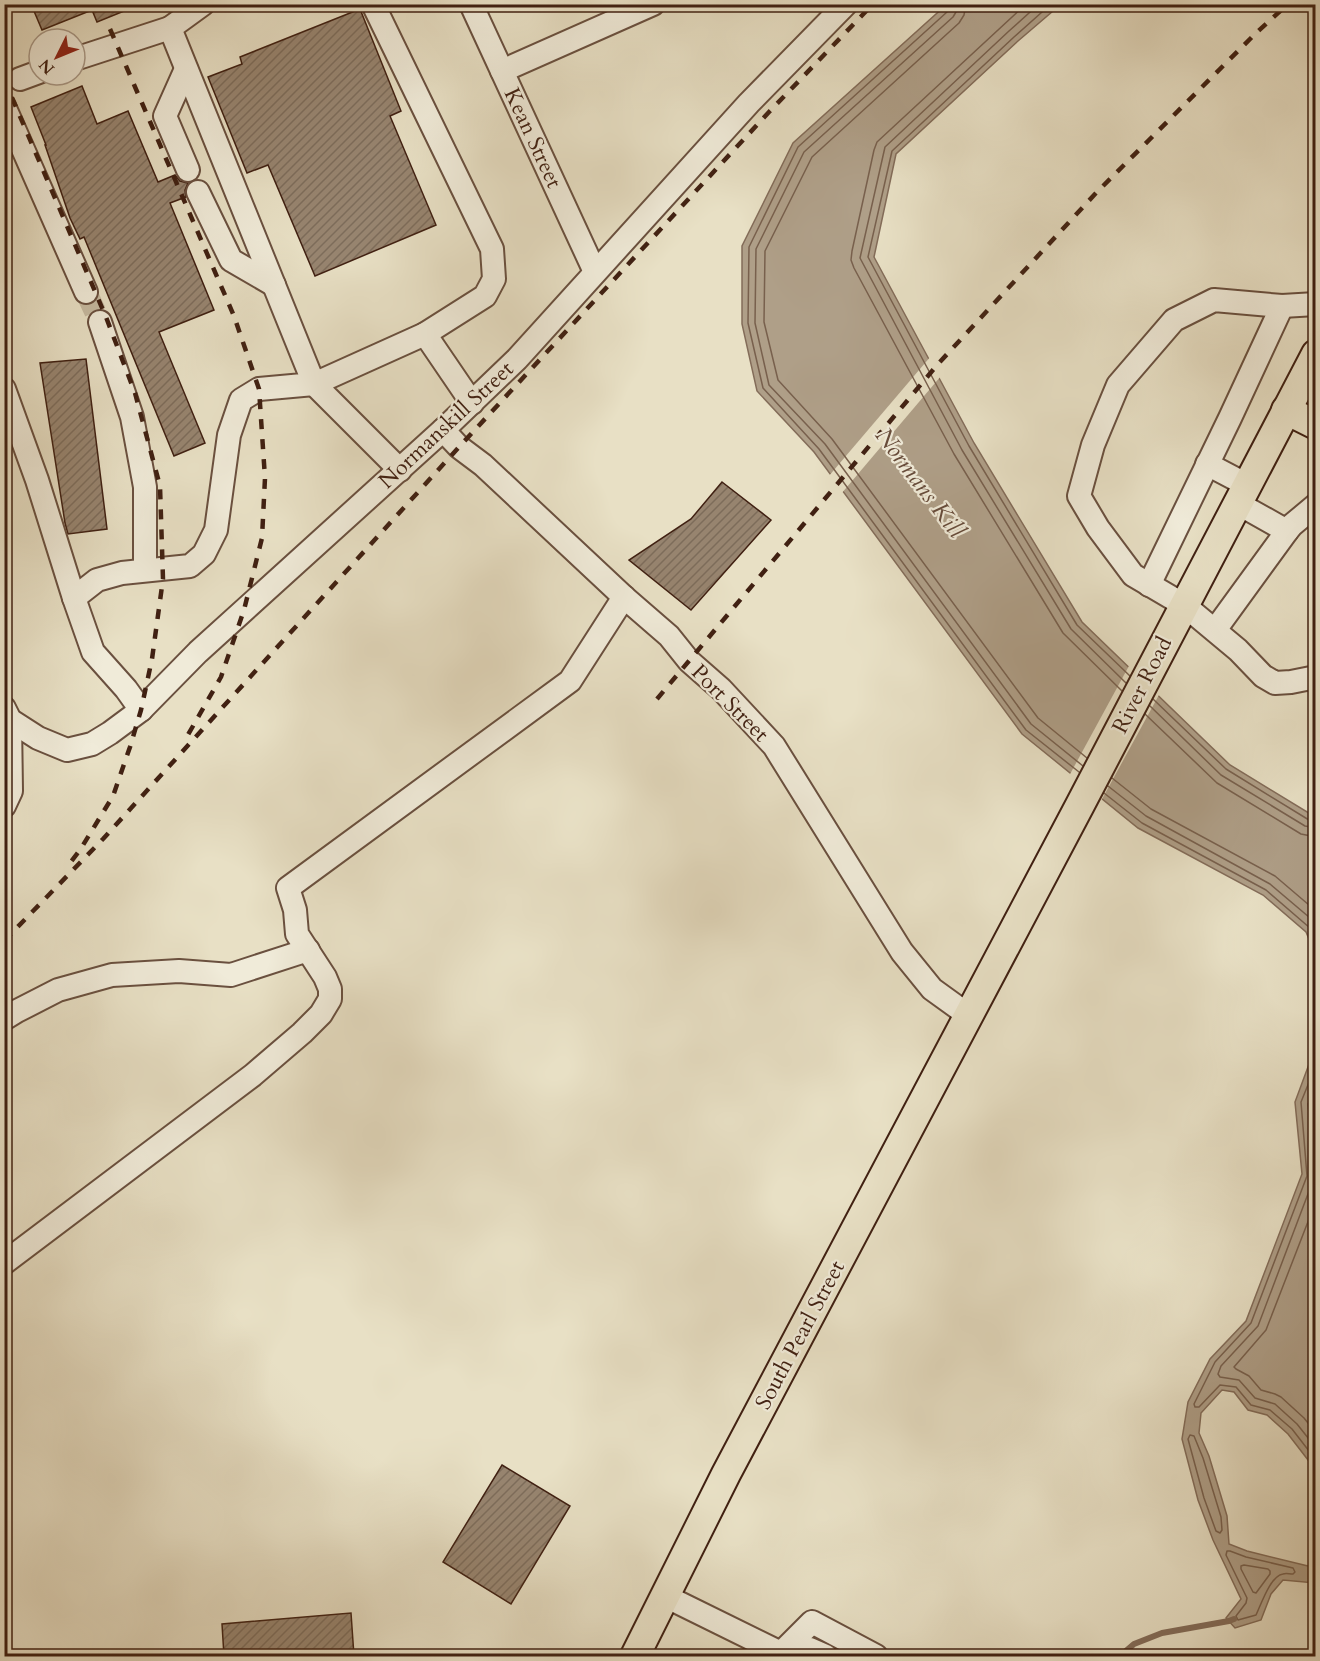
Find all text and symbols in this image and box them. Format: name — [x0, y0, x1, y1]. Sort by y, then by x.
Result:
north arrow — [27, 27, 87, 87]
text: N — [34, 54, 60, 79]
street label: Kean Street — [497, 83, 569, 193]
street label: Normanskill Street — [372, 354, 520, 496]
water label: Normans Kill — [867, 421, 973, 546]
street label: River Road — [1105, 631, 1179, 739]
street label: Port Street — [684, 657, 776, 749]
street label: South Pearl Street — [748, 1255, 852, 1415]

